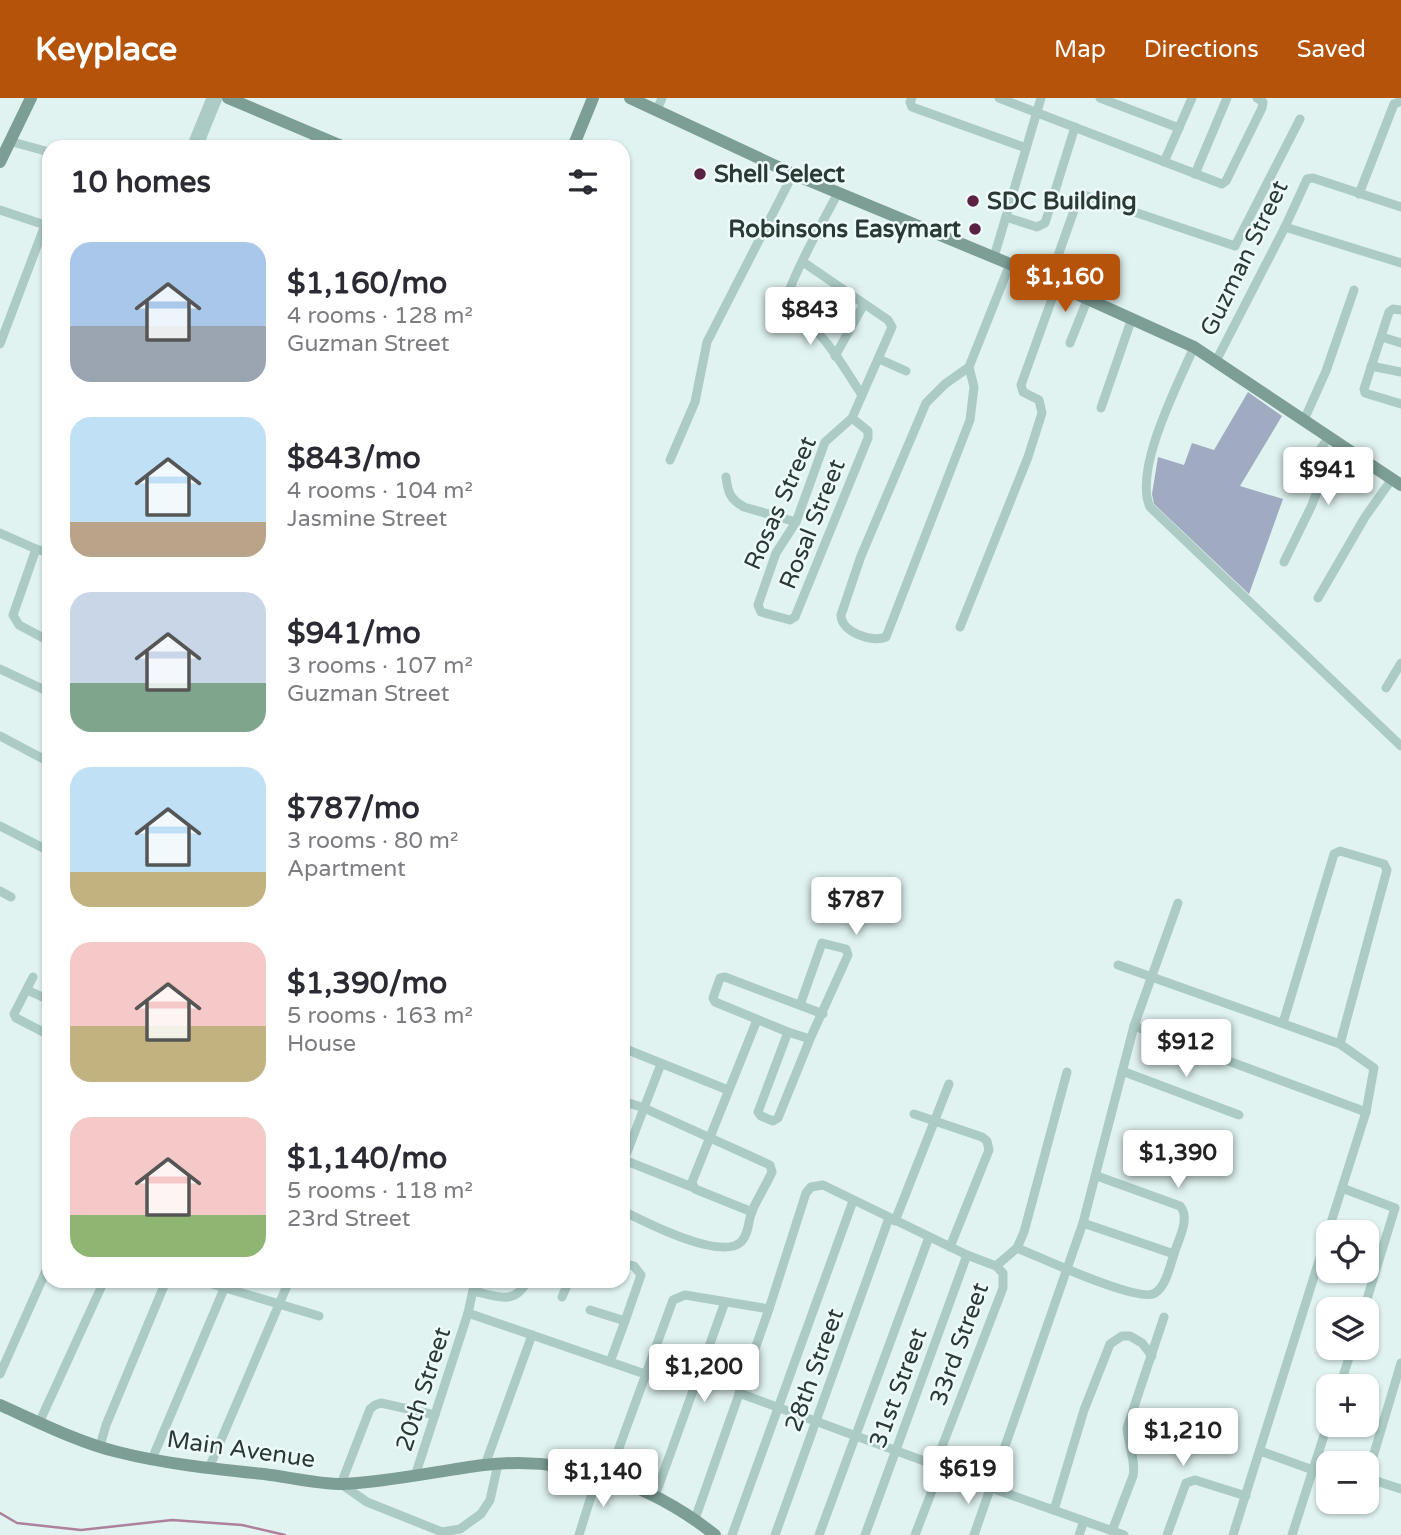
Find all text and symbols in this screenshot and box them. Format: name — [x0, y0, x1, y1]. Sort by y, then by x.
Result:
text: Keyplace — [35, 30, 177, 69]
text: Map — [1054, 35, 1106, 64]
text: Directions — [1144, 35, 1259, 64]
text: Saved — [1297, 35, 1366, 64]
place label: Shell Select — [714, 160, 846, 189]
icon: filters — [564, 163, 602, 201]
text: 10 homes — [70, 164, 211, 201]
marker: Shell Select — [692, 166, 708, 182]
street label: Guzman Street — [1194, 176, 1295, 341]
place label: SDC Building — [987, 187, 1137, 216]
marker: SDC Building — [965, 193, 981, 209]
place label: Robinsons Easymart — [728, 215, 962, 244]
marker: Robinsons Easymart — [967, 221, 983, 237]
pin: $1,160 — [1008, 254, 1122, 314]
text: $1,160 — [1026, 263, 1104, 291]
text: $1,160/mo — [287, 265, 447, 302]
icon: home — [126, 270, 210, 354]
pin: $843 — [769, 288, 851, 347]
text: $843 — [781, 296, 839, 324]
text: 4 rooms · 128 m² — [287, 302, 473, 330]
text: Guzman Street — [287, 330, 450, 358]
street label: Rosas Street — [738, 432, 823, 574]
text: $843/mo — [287, 440, 421, 477]
icon: home — [126, 445, 210, 529]
pin: $941 — [1287, 448, 1369, 507]
street label: Rosal Street — [773, 455, 852, 593]
text: $941 — [1299, 456, 1357, 484]
text: 4 rooms · 104 m² — [287, 477, 473, 505]
text: Jasmine Street — [287, 505, 447, 533]
text: $941/mo — [287, 615, 421, 652]
icon: home — [126, 620, 210, 704]
text: 3 rooms · 107 m² — [287, 652, 473, 680]
text: Guzman Street — [287, 680, 450, 708]
text: $787/mo — [287, 790, 420, 827]
icon: home — [126, 795, 210, 879]
text: 3 rooms · 80 m² — [287, 827, 458, 855]
text: Apartment — [287, 855, 406, 883]
pin: $787 — [815, 878, 897, 937]
text: $787 — [827, 886, 885, 914]
text: $1,390/mo — [287, 965, 447, 1002]
icon: home — [126, 970, 210, 1054]
text: 5 rooms · 163 m² — [287, 1002, 473, 1030]
pin: $912 — [1145, 1020, 1227, 1079]
text: $912 — [1157, 1028, 1215, 1056]
text: House — [287, 1030, 356, 1058]
pin: $1,390 — [1121, 1130, 1235, 1190]
text: $1,390 — [1139, 1139, 1217, 1167]
text: $1,140/mo — [287, 1140, 447, 1177]
icon: home — [126, 1145, 210, 1229]
text: 5 rooms · 118 m² — [287, 1177, 473, 1205]
text: 23rd Street — [287, 1205, 411, 1233]
map controls — [1316, 1220, 1379, 1514]
button: locate — [1316, 1220, 1379, 1283]
street label: 33rd Street — [924, 1279, 995, 1410]
button: layers — [1316, 1297, 1379, 1360]
street label: 28th Street — [779, 1305, 850, 1436]
street label: 20th Street — [390, 1323, 457, 1455]
street label: 31st Street — [863, 1324, 934, 1452]
pin: $1,200 — [647, 1344, 761, 1404]
text: $1,200 — [665, 1353, 743, 1381]
button: + — [1316, 1374, 1379, 1437]
pin: $1,210 — [1126, 1408, 1240, 1468]
text: $1,210 — [1144, 1417, 1222, 1445]
street label: Main Avenue — [165, 1425, 317, 1474]
pin: $619 — [927, 1446, 1009, 1506]
pin: $1,140 — [546, 1450, 660, 1509]
button: − — [1316, 1451, 1379, 1514]
text: $619 — [939, 1455, 997, 1483]
text: $1,140 — [564, 1458, 642, 1486]

